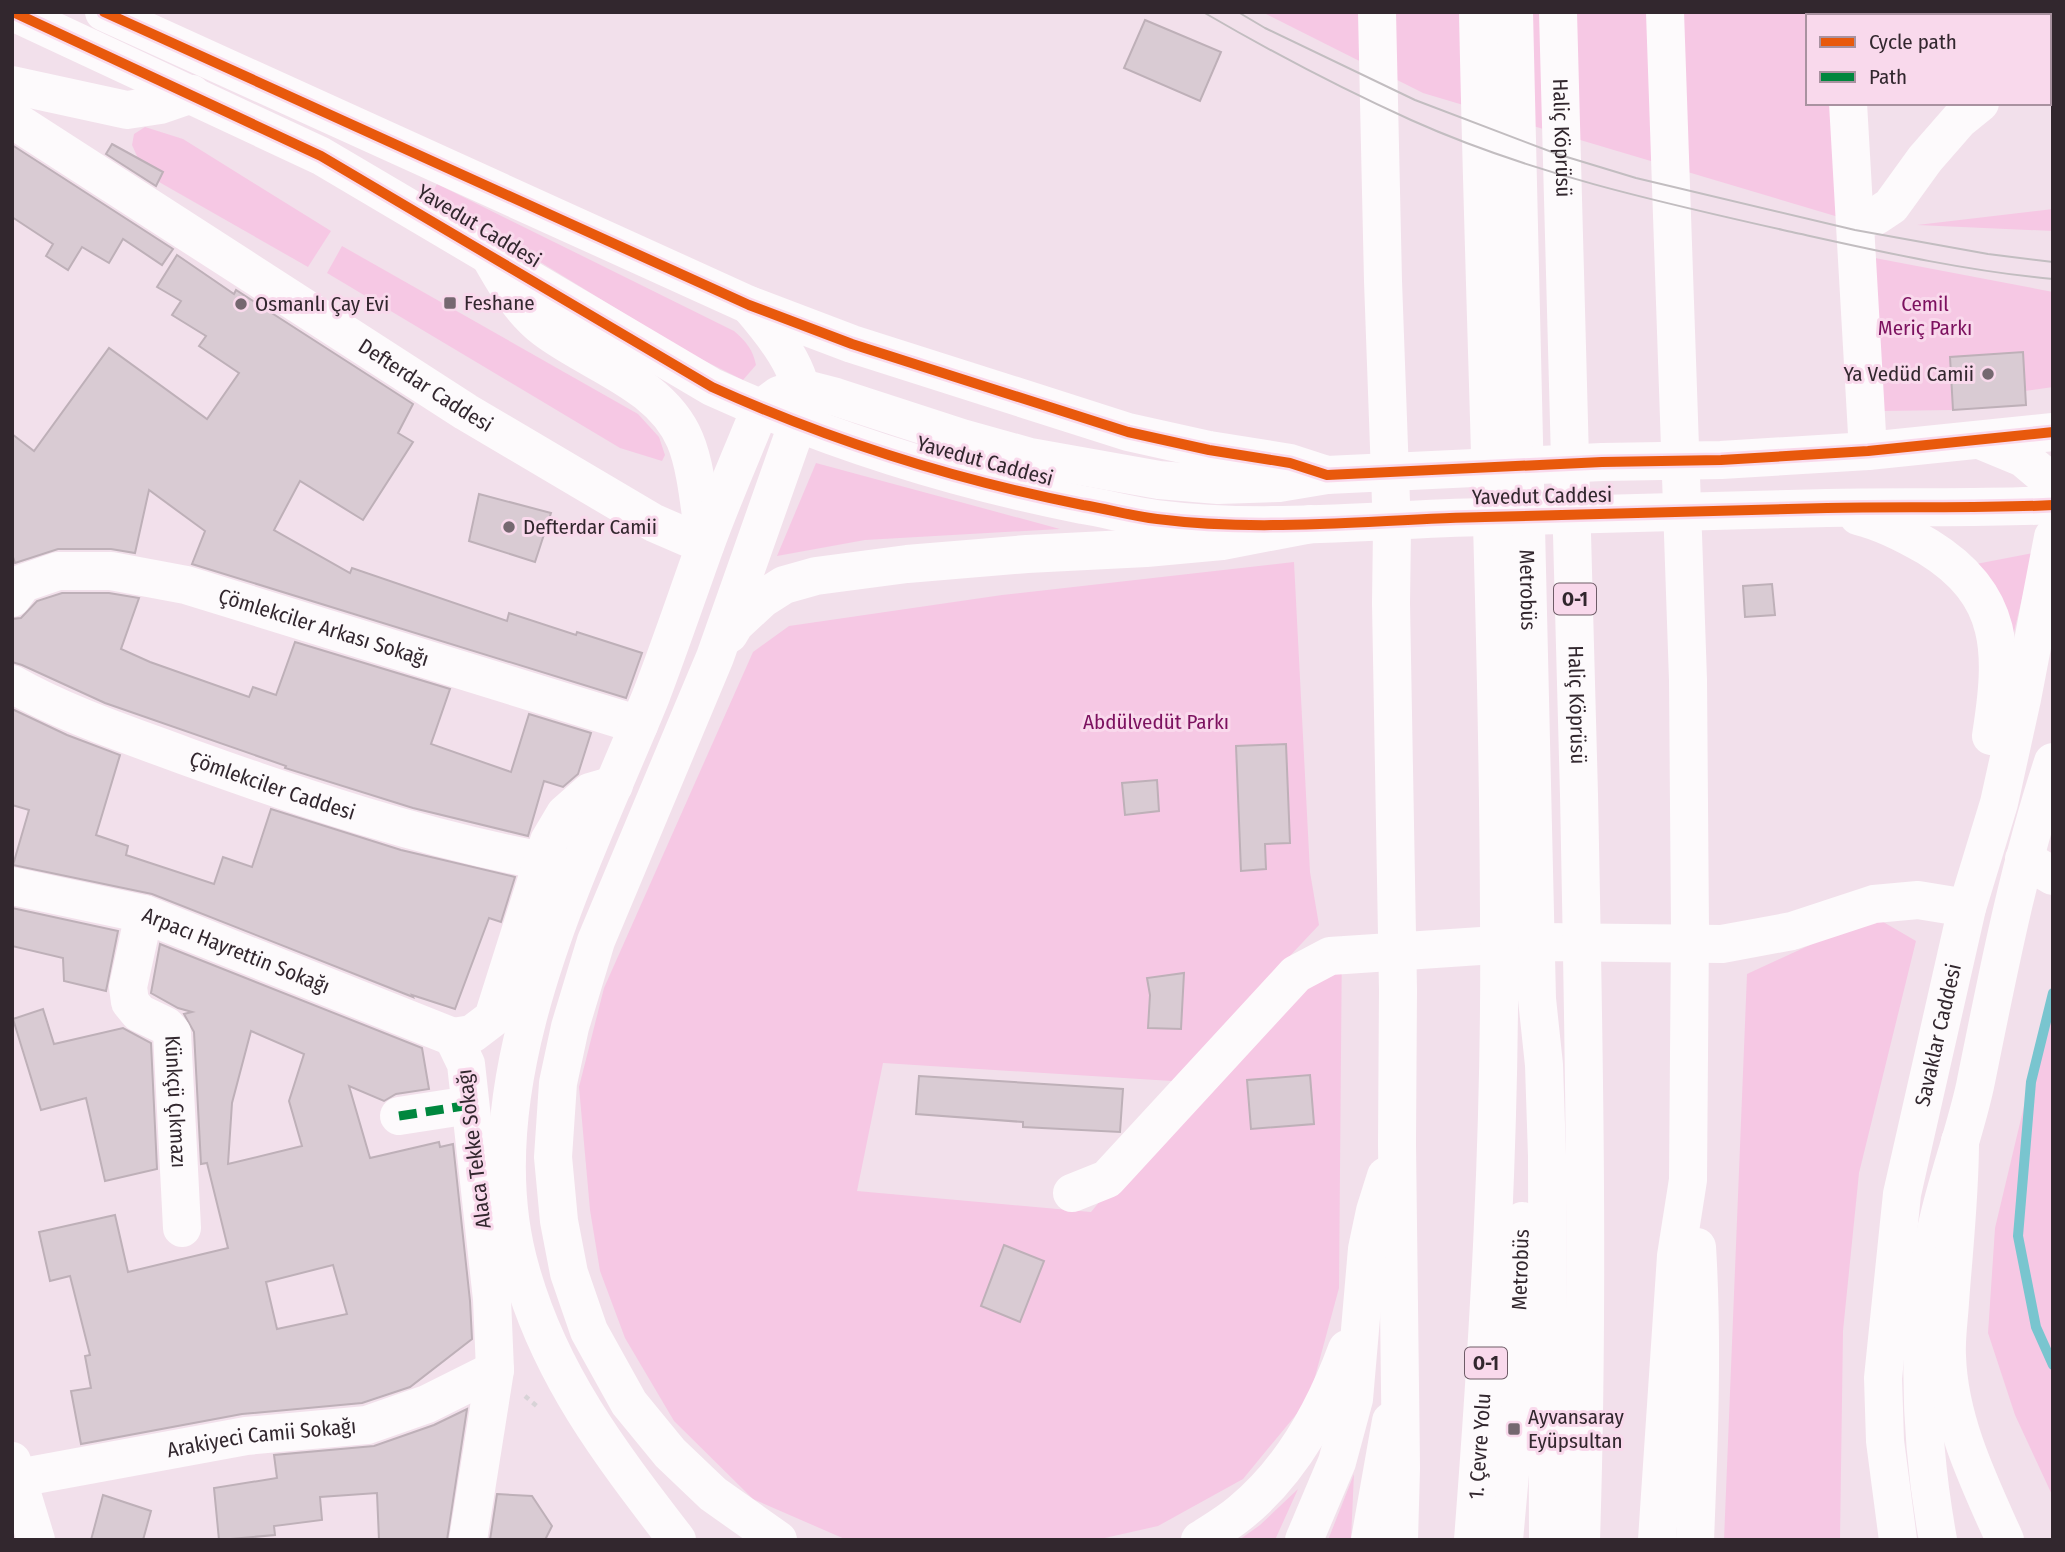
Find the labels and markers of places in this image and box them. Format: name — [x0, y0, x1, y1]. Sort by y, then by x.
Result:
place label: Feshane — [464, 290, 535, 316]
place label: Osmanlı Çay Evi — [255, 291, 389, 317]
marker: Feshane — [442, 295, 458, 311]
marker: Osmanlı Çay Evi — [233, 296, 249, 312]
place label: Ya Vedüd Camii — [1844, 361, 1974, 387]
marker: Ya Vedüd Camii — [1980, 366, 1996, 382]
place label: Defterdar Camii — [523, 514, 657, 540]
marker: Defterdar Camii — [501, 519, 517, 535]
place label: Ayvansaray Eyüpsultan — [1528, 1404, 1625, 1454]
marker: Ayvansaray Eyüpsultan — [1506, 1421, 1522, 1437]

